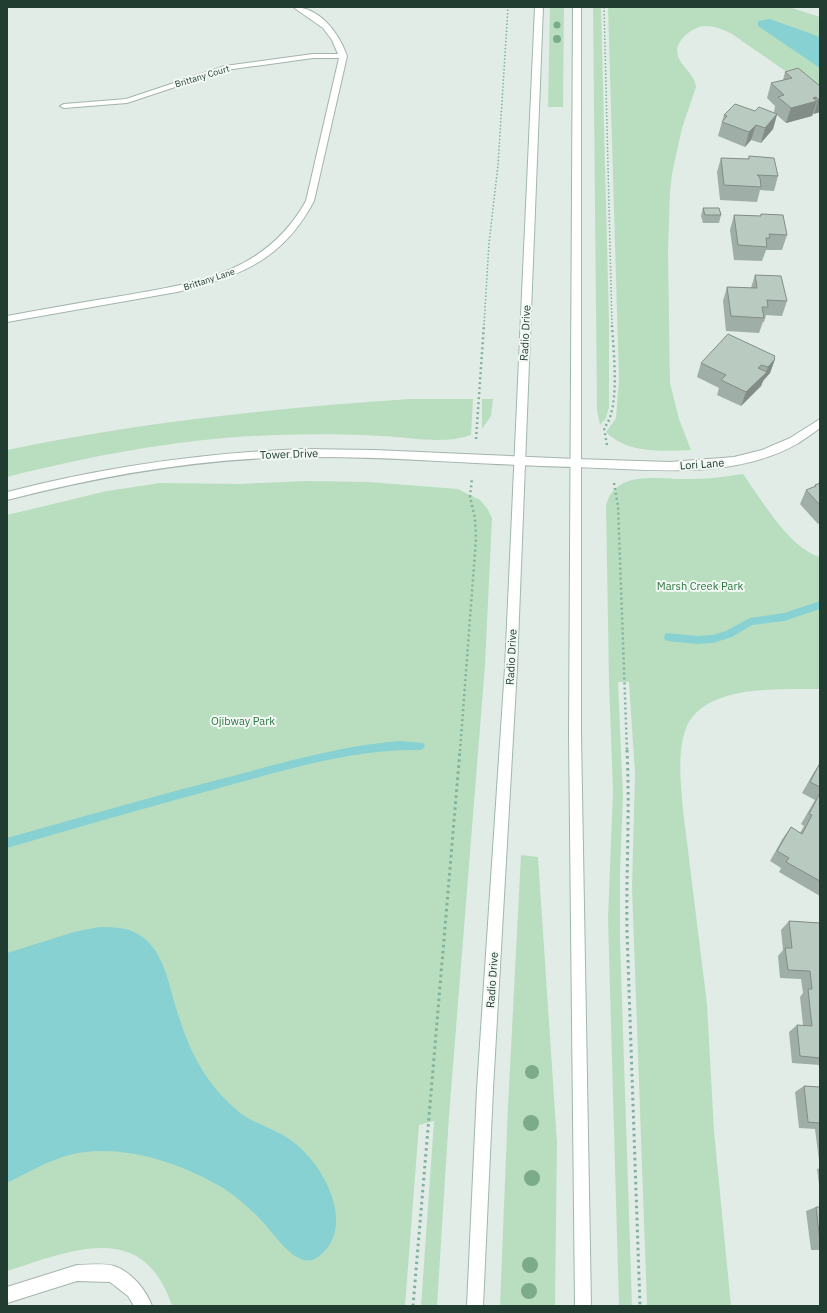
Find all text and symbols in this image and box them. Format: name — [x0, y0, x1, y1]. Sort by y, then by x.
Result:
street label: Brittany Court — [173, 62, 231, 90]
street label: Brittany Lane — [182, 265, 236, 292]
street label: Radio Drive — [517, 305, 533, 361]
street label: Tower Drive — [260, 446, 318, 462]
street label: Lori Lane — [679, 455, 725, 473]
park label: Marsh Creek Park — [657, 579, 743, 593]
street label: Radio Drive — [503, 629, 519, 685]
park label: Ojibway Park — [211, 714, 275, 728]
street label: Radio Drive — [483, 951, 501, 1009]

